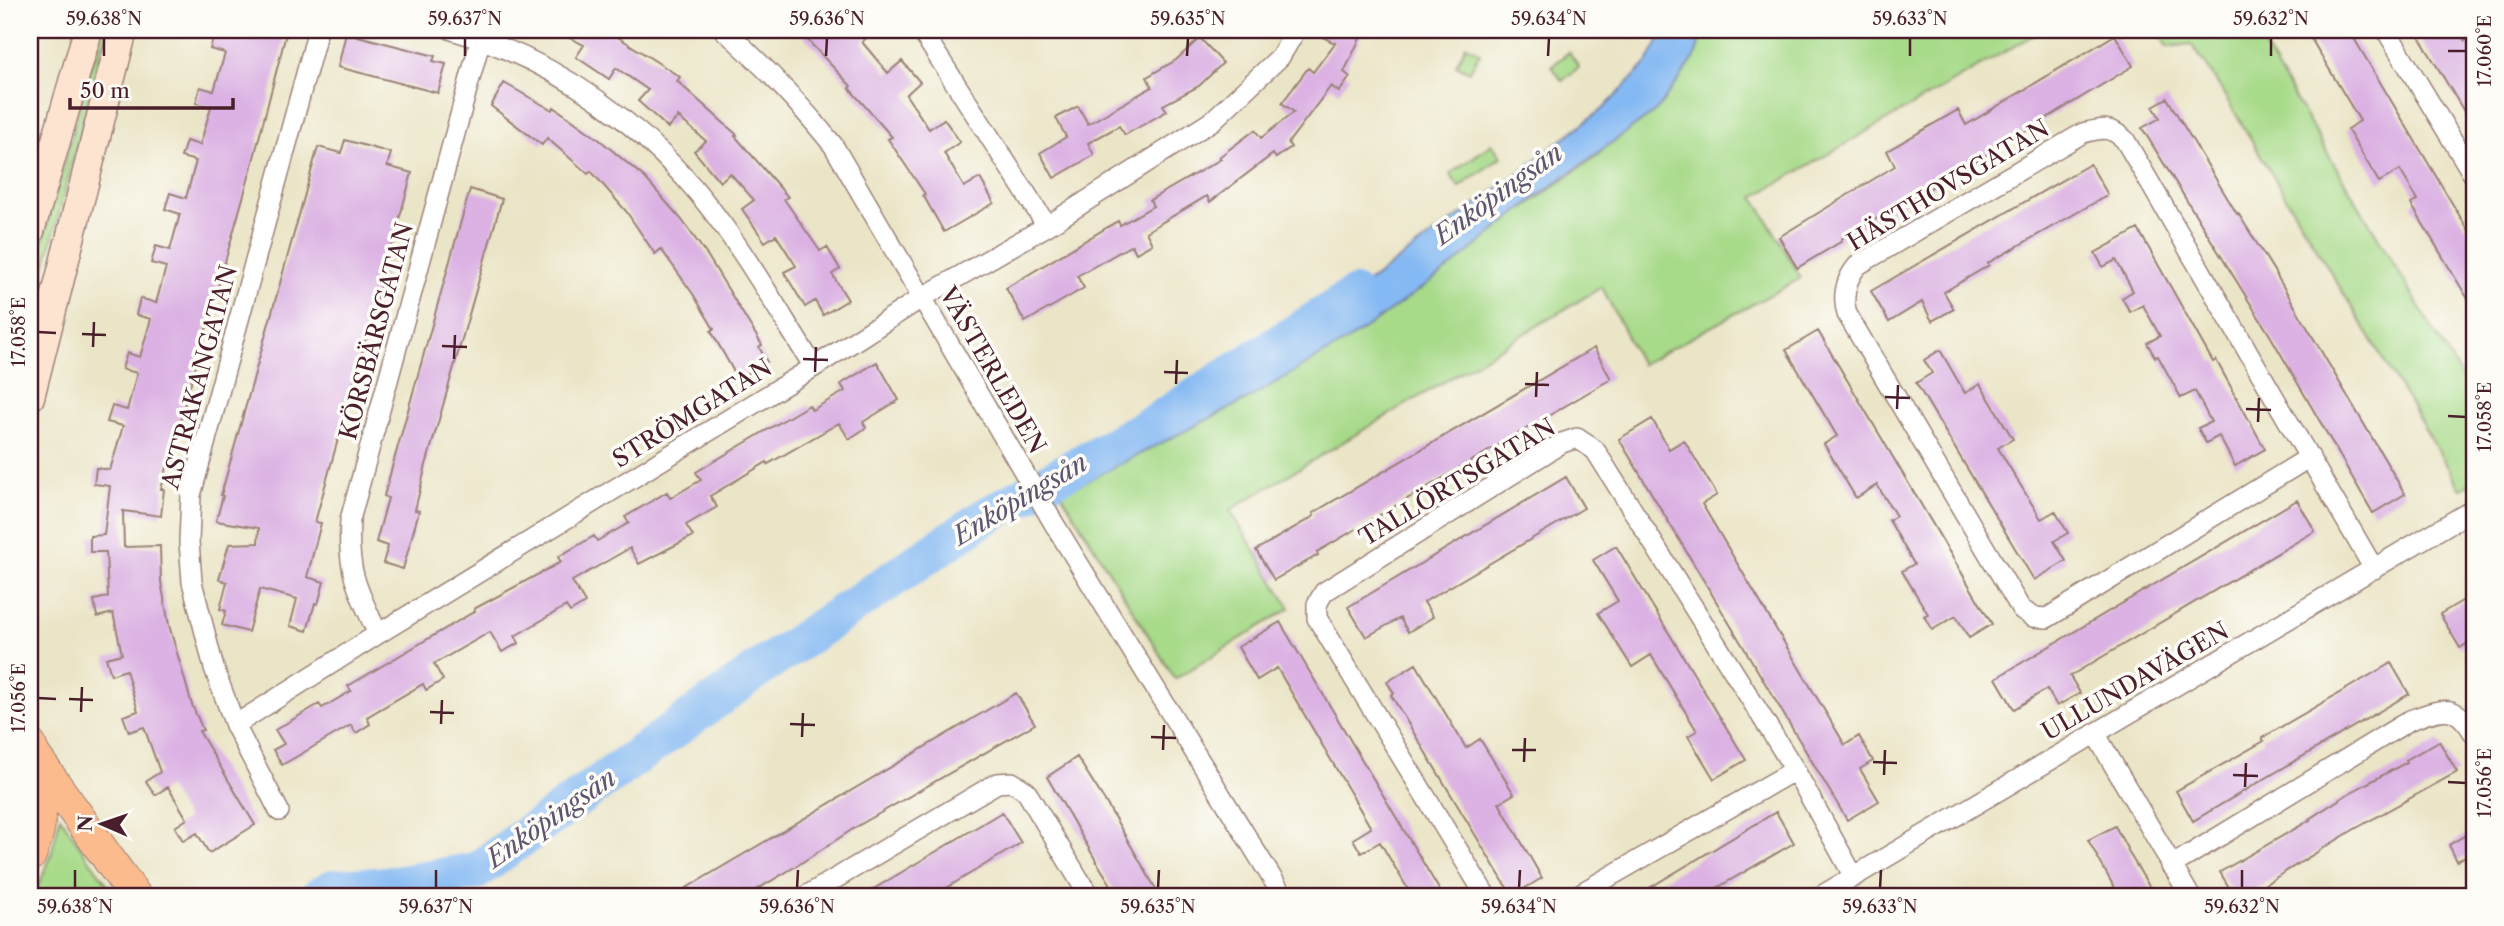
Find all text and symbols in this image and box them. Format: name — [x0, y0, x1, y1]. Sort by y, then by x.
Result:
text: 59.638°N — [66, 8, 142, 30]
text: 59.637°N — [428, 8, 502, 30]
text: 59.636°N — [789, 8, 865, 30]
text: 59.635°N — [1150, 8, 1226, 30]
text: 59.634°N — [1511, 8, 1587, 30]
text: 59.633°N — [1872, 8, 1948, 30]
text: 59.632°N — [2233, 8, 2309, 30]
text: 17.060°E — [2474, 15, 2496, 87]
scale bar — [70, 66, 233, 110]
text: 50 m — [80, 78, 130, 103]
street label: HÄSTHOVSGATAN — [1842, 113, 2054, 257]
water label: Enköpingsån — [1426, 137, 1569, 253]
street label: KÖRSBÄRSGATAN — [333, 219, 419, 443]
street label: ASTRAKANGATAN — [155, 262, 243, 493]
street label: VÄSTERLEDEN — [933, 281, 1052, 458]
text: 17.058°E — [8, 297, 30, 367]
street label: STRÖMGATAN — [607, 352, 777, 474]
text: 17.058°E — [2474, 382, 2496, 452]
street label: TALLÖRTSGATAN — [1354, 412, 1560, 552]
water label: Enköpingsån — [945, 446, 1093, 553]
street label: ULLUNDAVÄGEN — [2036, 616, 2234, 746]
text: 17.056°E — [8, 663, 30, 733]
text: 17.056°E — [2474, 748, 2496, 818]
water label: Enköpingsån — [478, 761, 622, 876]
north arrow — [66, 790, 136, 860]
text: N — [74, 815, 97, 832]
text: 59.638°N — [37, 896, 113, 918]
text: 59.637°N — [399, 896, 473, 918]
text: 59.636°N — [759, 896, 835, 918]
text: 59.635°N — [1120, 896, 1196, 918]
text: 59.634°N — [1481, 896, 1557, 918]
text: 59.633°N — [1842, 896, 1918, 918]
text: 59.632°N — [2204, 896, 2280, 918]

